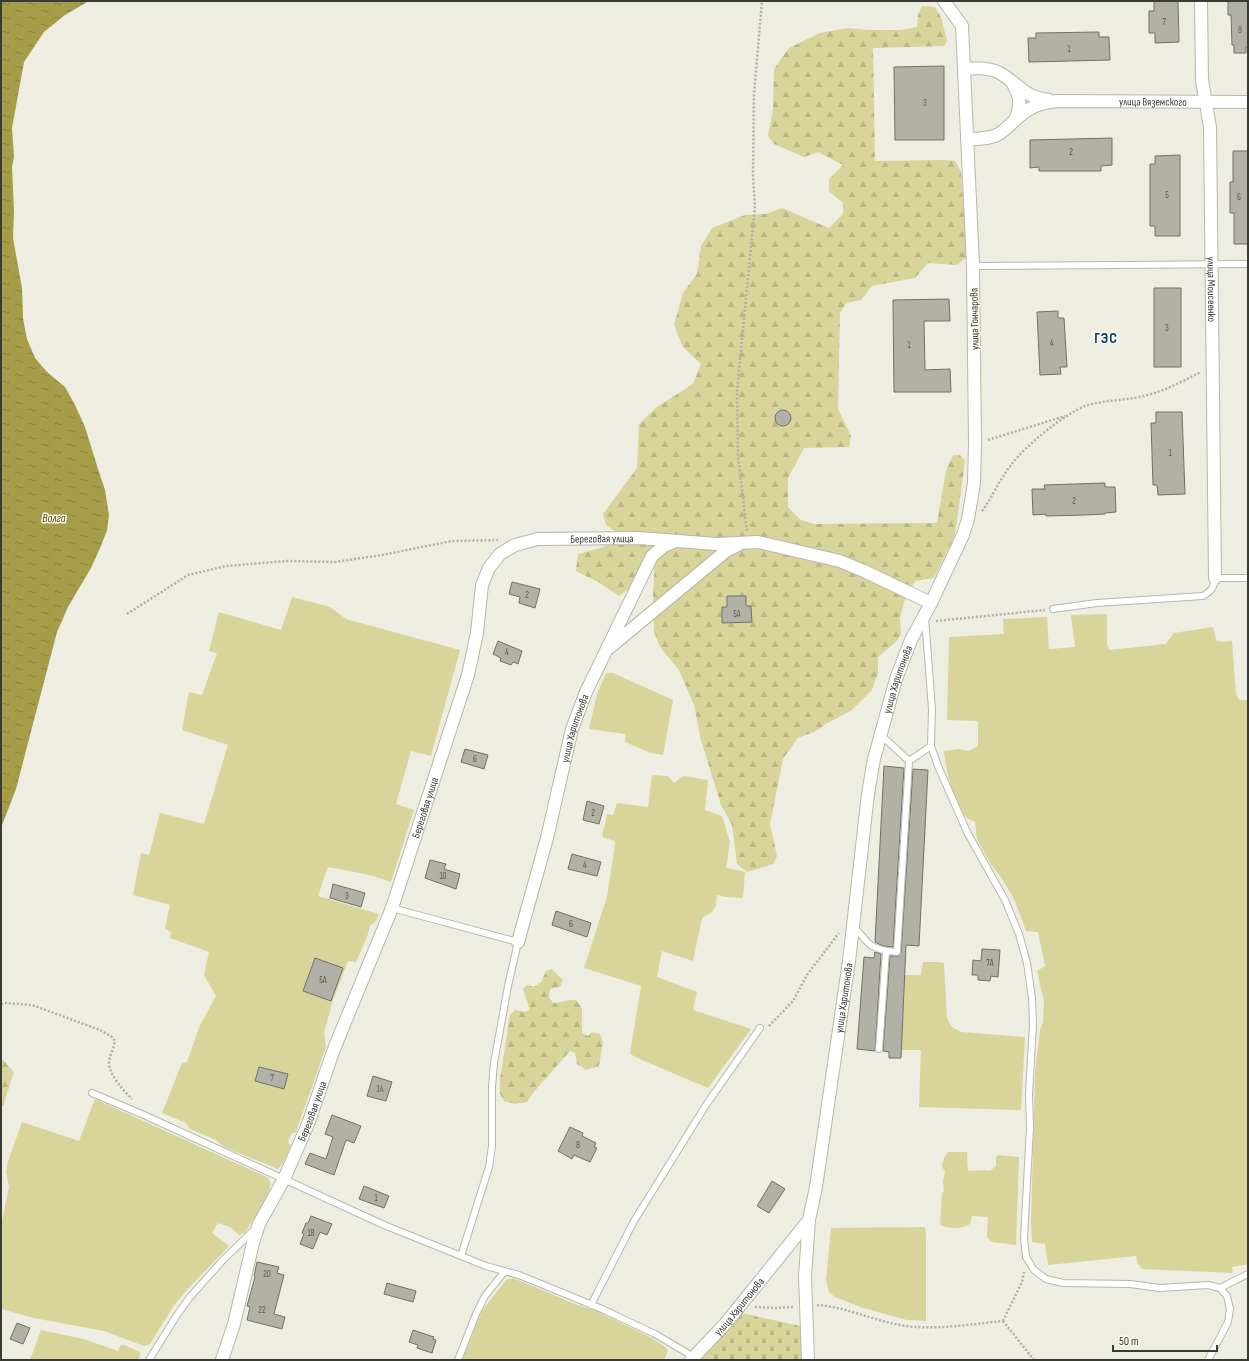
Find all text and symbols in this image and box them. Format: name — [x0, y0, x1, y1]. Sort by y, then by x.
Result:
house number: 7 — [1162, 17, 1166, 28]
house number: 8 — [1238, 25, 1242, 36]
house number: 1 — [1067, 44, 1071, 55]
street label: улица Вяземского — [1119, 95, 1187, 109]
house number: 3 — [923, 98, 927, 109]
house number: 2 — [1069, 147, 1073, 158]
house number: 5 — [1165, 190, 1169, 201]
house number: 6 — [1237, 192, 1241, 203]
street label: улица Моисеенко — [1204, 257, 1218, 323]
street label: улица Гончарова — [967, 288, 982, 350]
house number: 3 — [1165, 323, 1169, 334]
district label: ГЭС — [1094, 329, 1118, 348]
house number: 4 — [1050, 338, 1054, 349]
house number: 1 — [907, 340, 911, 351]
house number: 1 — [1168, 448, 1172, 459]
house number: 2 — [1072, 496, 1076, 507]
water label: Волга — [42, 511, 66, 526]
street label: Береговая улица — [570, 532, 634, 546]
house number: 2 — [525, 590, 529, 601]
house number: 5А — [733, 609, 741, 620]
street label: улица Харитонова — [881, 644, 915, 715]
house number: 4 — [505, 647, 509, 658]
street label: улица Харитонова — [558, 693, 592, 764]
house number: 6 — [473, 754, 477, 765]
street label: Береговая улица — [409, 776, 441, 840]
house number: 2 — [591, 808, 595, 819]
house number: 4 — [583, 860, 587, 871]
house number: 10 — [439, 871, 447, 882]
house number: 3 — [345, 891, 349, 902]
house number: 6 — [569, 919, 573, 930]
house number: 7А — [986, 958, 994, 969]
street label: улица Харитонова — [833, 962, 856, 1034]
house number: 5А — [319, 975, 327, 986]
house number: 7 — [270, 1073, 274, 1084]
street label: Береговая улица — [295, 1079, 329, 1143]
house number: 14 — [377, 1084, 384, 1095]
house number: 8 — [576, 1140, 580, 1151]
house number: 1 — [374, 1193, 378, 1204]
house number: 18 — [307, 1228, 315, 1239]
house number: 20 — [263, 1269, 271, 1280]
street label: улица Харитонова — [712, 1275, 767, 1338]
house number: 22 — [258, 1305, 266, 1316]
scale bar — [1113, 1327, 1217, 1353]
text: 50 m — [1119, 1334, 1139, 1349]

